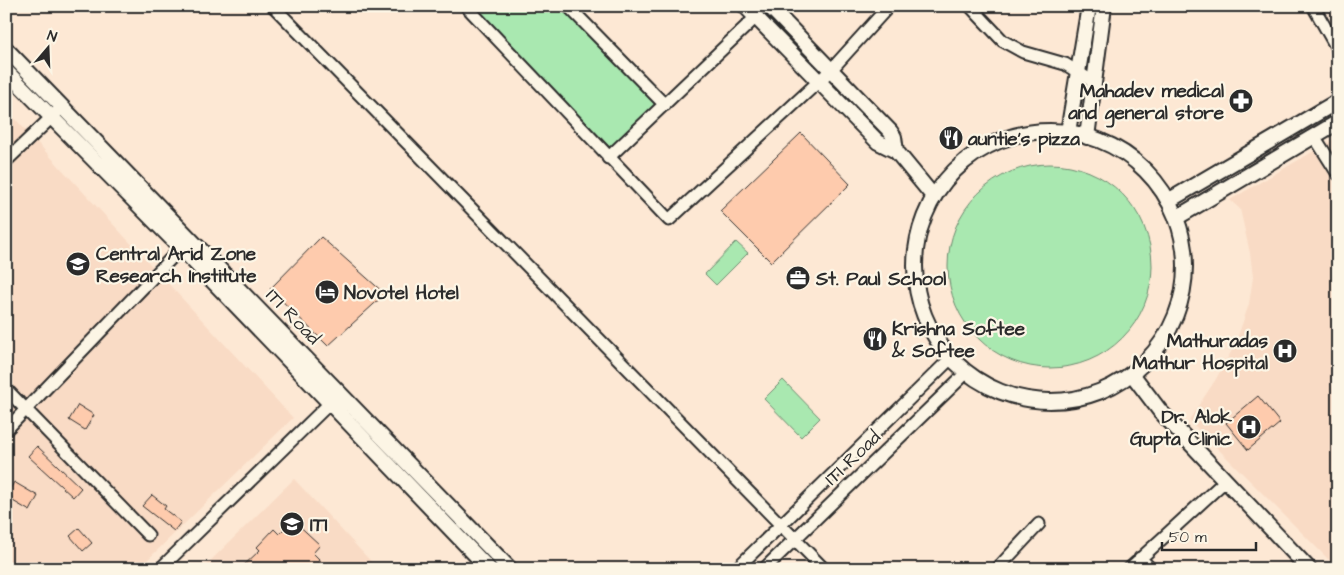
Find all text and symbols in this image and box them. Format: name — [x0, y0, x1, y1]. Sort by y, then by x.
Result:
north arrow — [22, 22, 72, 72]
text: N — [44, 26, 60, 48]
place label: Mahadev medical and general store — [1067, 78, 1225, 128]
pharmacy icon: Mahadev medical and general store — [1228, 88, 1254, 114]
restaurant icon: auntie's pizza — [938, 125, 964, 151]
place label: auntie's pizza — [967, 126, 1080, 153]
place label: Central Arid Zone Research Institute — [96, 241, 257, 290]
school or university icon: Central Arid Zone Research Institute — [65, 251, 91, 277]
office icon: St. Paul School — [785, 265, 811, 291]
place label: St. Paul School — [815, 266, 946, 293]
hotel icon: Novotel Hotel — [314, 279, 340, 305]
place label: Novotel Hotel — [344, 280, 459, 307]
street label: ITI Road — [259, 283, 327, 351]
place label: Krishna Softee & Softee — [891, 316, 1026, 365]
restaurant icon: Krishna Softee & Softee — [862, 326, 888, 352]
place label: Mathuradas Mathur Hospital — [1132, 328, 1268, 377]
hospital icon: Mathuradas Mathur Hospital — [1272, 338, 1298, 364]
place label: Dr. Alok Gupta Clinic — [1130, 404, 1232, 453]
hospital icon: Dr. Alok Gupta Clinic — [1236, 414, 1262, 440]
street label: ITI Road — [819, 424, 887, 492]
school or university icon: ITI — [279, 511, 305, 537]
place label: ITI — [310, 512, 328, 539]
scale bar — [1162, 520, 1255, 552]
text: 50 m — [1169, 527, 1207, 548]

